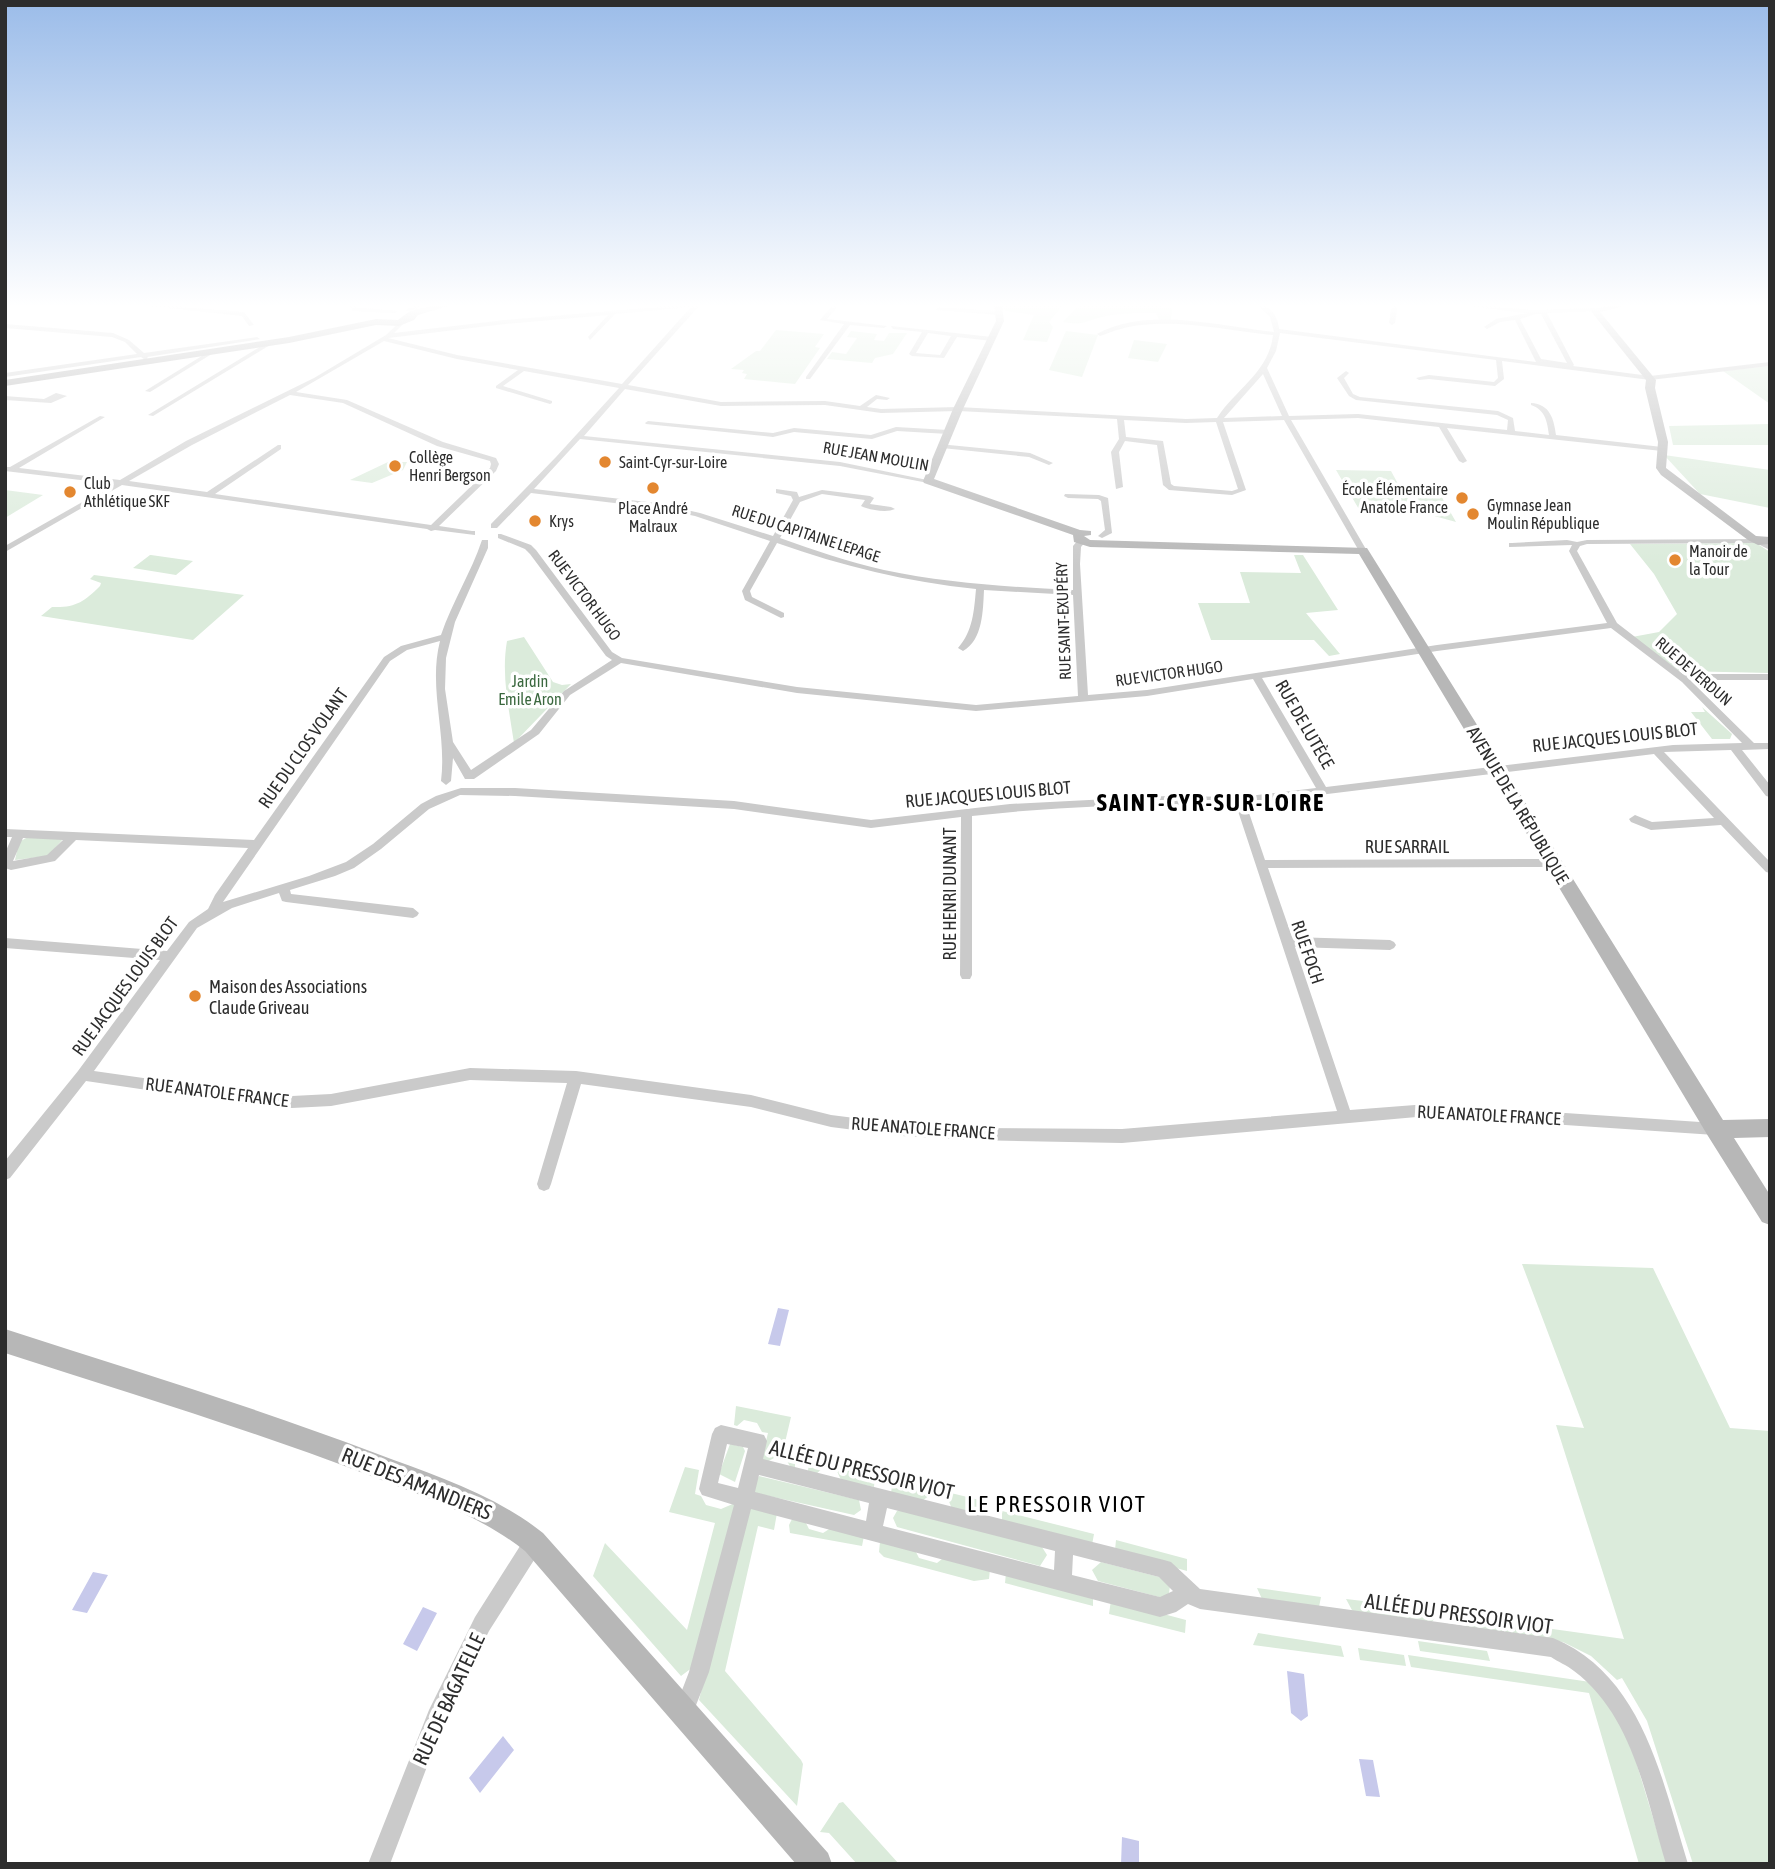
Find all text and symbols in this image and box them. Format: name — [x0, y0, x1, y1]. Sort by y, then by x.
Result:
street label: RUE JEAN MOULIN — [822, 438, 930, 474]
place label: Collège Henri Bergson — [409, 448, 491, 485]
place label: Saint-Cyr-sur-Loire — [619, 453, 727, 472]
marker: Saint-Cyr-sur-Loire — [597, 454, 613, 470]
marker: Collège Henri Bergson — [387, 458, 403, 474]
place label: Club Athlétique SKF — [84, 474, 170, 511]
marker: Place André Malraux — [645, 480, 661, 496]
place label: École Élémentaire Anatole France — [1342, 480, 1448, 516]
marker: Club Athlétique SKF — [62, 484, 78, 500]
marker: École Élémentaire Anatole France — [1454, 490, 1470, 506]
place label: Gymnase Jean Moulin République — [1487, 496, 1600, 533]
place label: Place André Malraux — [618, 499, 688, 535]
street label: RUE DU CAPITAINE LEPAGE — [730, 501, 882, 565]
marker: Gymnase Jean Moulin République — [1465, 506, 1481, 522]
place label: Krys — [549, 512, 574, 531]
marker: Krys — [527, 513, 543, 529]
place label: Manoir de la Tour — [1689, 542, 1748, 578]
street label: RUE VICTOR HUGO — [545, 546, 625, 644]
marker: Manoir de la Tour — [1667, 552, 1683, 568]
street label: RUE SAINT-EXUPÉRY — [1052, 561, 1074, 680]
street label: RUE DE VERDUN — [1652, 633, 1736, 709]
street label: RUE VICTOR HUGO — [1114, 657, 1224, 689]
park label: Jardin Emile Aron — [498, 672, 562, 708]
street label: RUE DE LUTÈCE — [1271, 676, 1339, 772]
street label: RUE DU CLOS VOLANT — [254, 684, 352, 812]
street label: RUE JACQUES LOUIS BLOT — [1531, 718, 1699, 756]
street label: AVENUE DE LA RÉPUBLIQUE — [1463, 723, 1573, 888]
street label: RUE JACQUES LOUIS BLOT — [904, 776, 1072, 812]
district label: SAINT-CYR-SUR-LOIRE — [1097, 789, 1325, 816]
street label: RUE HENRI DUNANT — [939, 827, 960, 961]
street label: RUE SARRAIL — [1365, 836, 1449, 857]
street label: RUE JACQUES LOUIS BLOT — [68, 912, 182, 1060]
street label: RUE FOCH — [1287, 917, 1329, 987]
place label: Maison des Associations Claude Griveau — [209, 976, 367, 1018]
marker: Maison des Associations Claude Griveau — [187, 988, 203, 1004]
street label: RUE ANATOLE FRANCE — [144, 1073, 290, 1111]
street label: RUE ANATOLE FRANCE — [1417, 1101, 1562, 1129]
street label: RUE ANATOLE FRANCE — [850, 1113, 996, 1144]
street label: ALLÉE DU PRESSOIR VIOT — [767, 1434, 957, 1504]
street label: RUE DES AMANDIERS — [339, 1442, 496, 1524]
district label: LE PRESSOIR VIOT — [967, 1491, 1147, 1517]
street label: ALLÉE DU PRESSOIR VIOT — [1364, 1588, 1554, 1638]
street label: RUE DE BAGATELLE — [407, 1629, 489, 1769]

